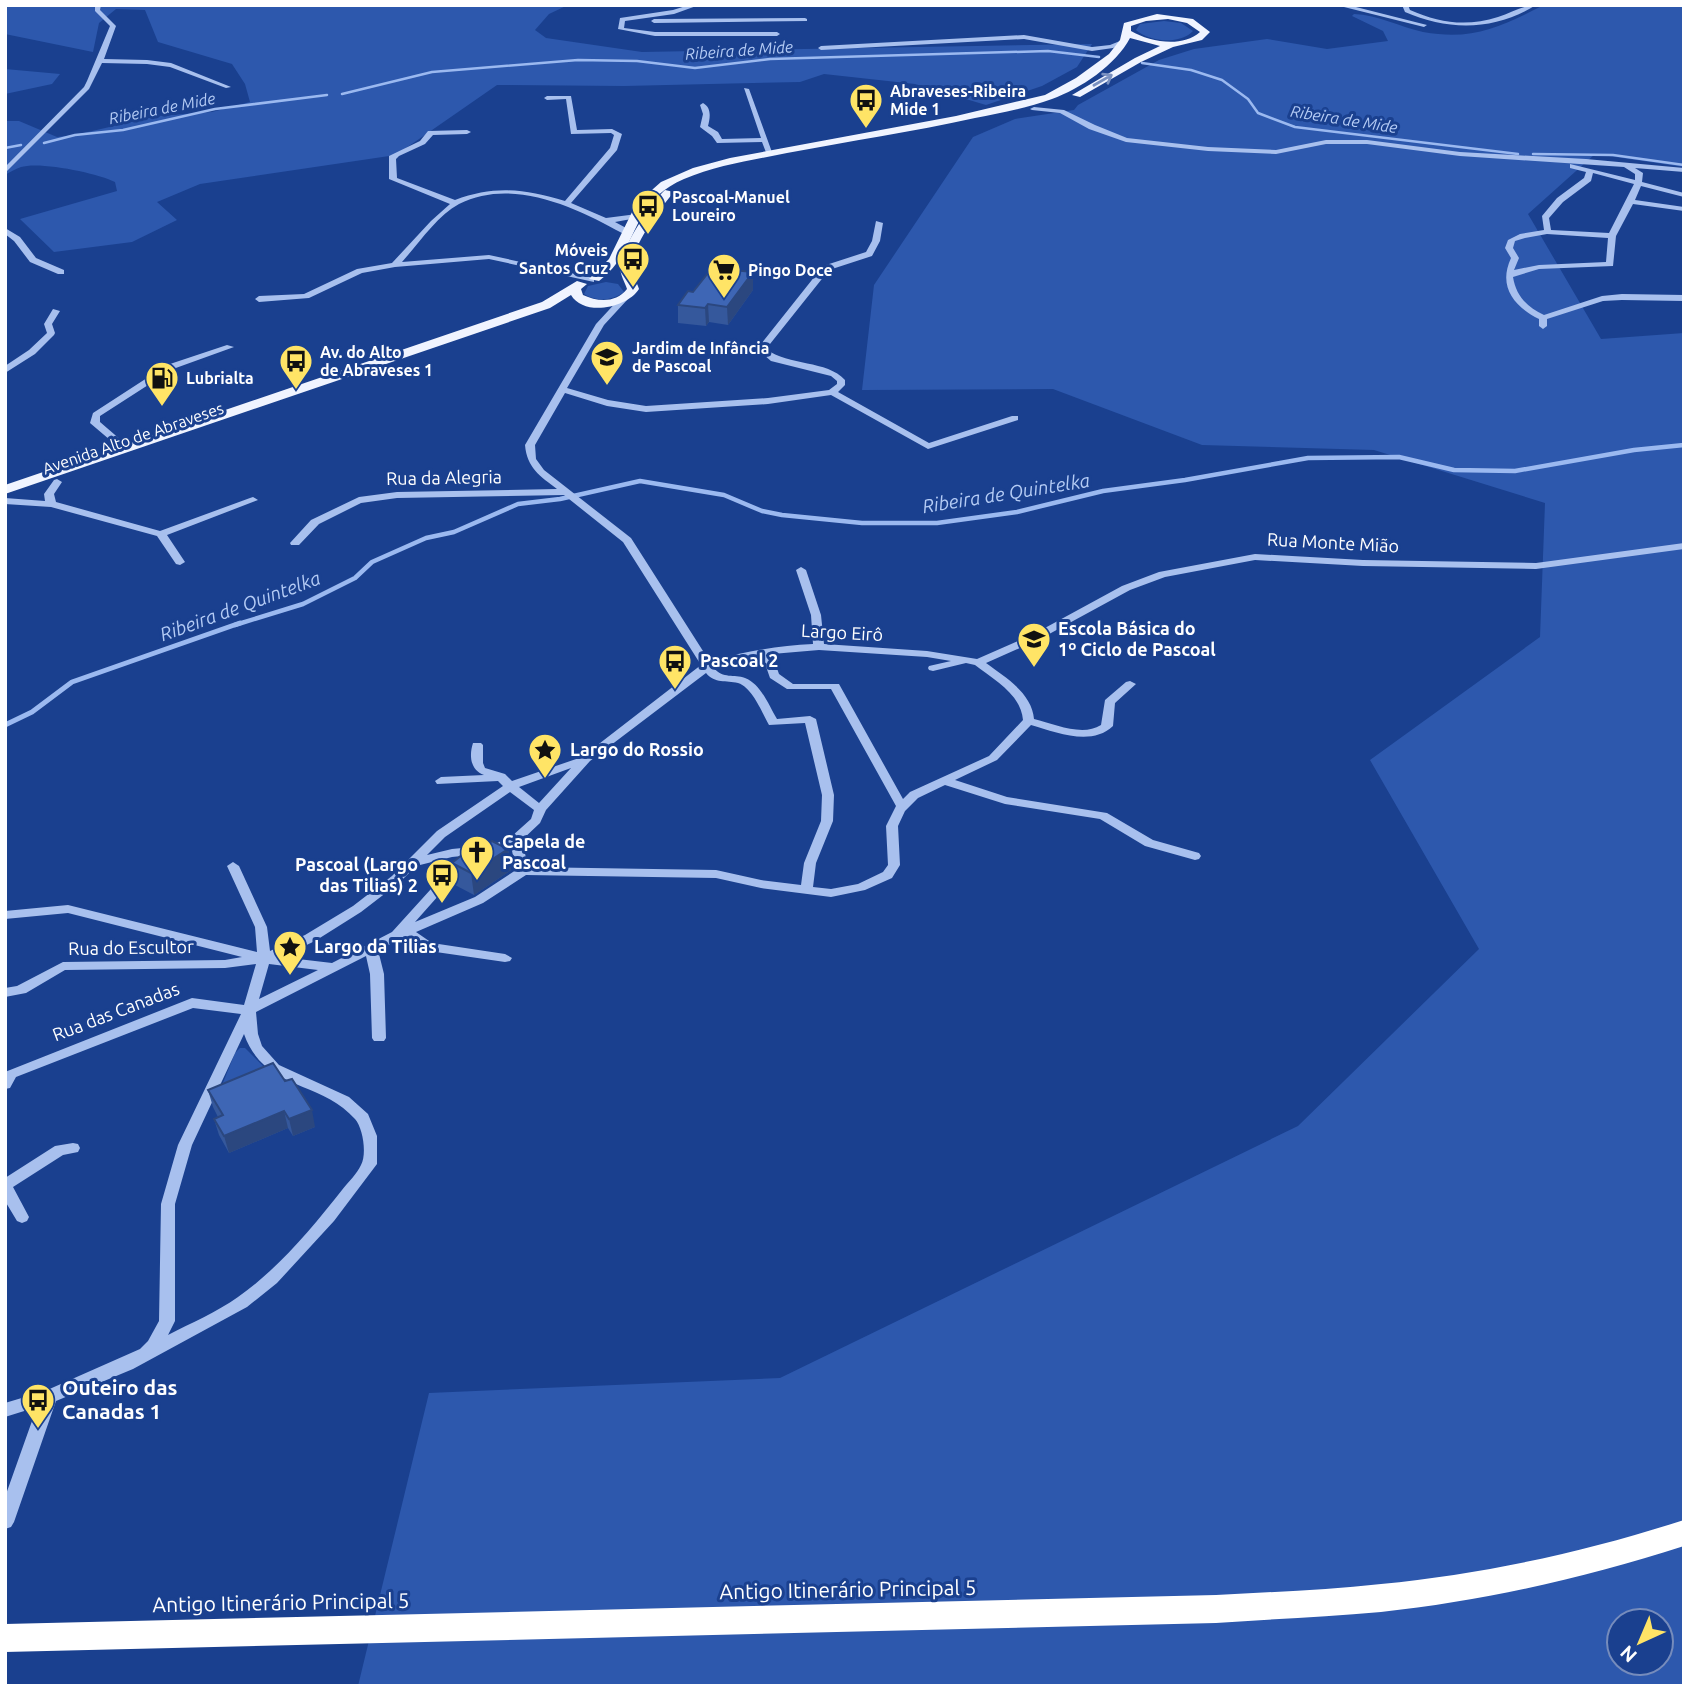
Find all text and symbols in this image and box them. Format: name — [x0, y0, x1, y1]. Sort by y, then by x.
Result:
water label: Ribeira de Mide — [684, 37, 794, 63]
one-way arrow — [1093, 73, 1113, 87]
bus stop icon: Abraveses-Ribeira Mide 1 — [847, 81, 885, 130]
place label: Abraveses-Ribeira Mide 1 — [890, 82, 1026, 118]
water label: Ribeira de Mide — [107, 89, 217, 127]
water label: Ribeira de Mide — [1289, 102, 1399, 136]
bus stop icon: Pascoal-Manuel Loureiro — [629, 187, 667, 236]
place label: Pascoal-Manuel Loureiro — [672, 188, 790, 224]
bus stop icon: Móveis Santos Cruz — [614, 240, 652, 289]
place label: Móveis Santos Cruz — [519, 241, 608, 277]
supermarket icon: Pingo Doce — [705, 251, 743, 300]
place label: Pingo Doce — [748, 261, 833, 279]
school or university icon: Jardim de Infância de Pascoal — [588, 338, 626, 387]
place label: Jardim de Infância de Pascoal — [632, 339, 769, 375]
bus stop icon: Av. do Alto de Abraveses 1 — [277, 342, 315, 391]
place label: Av. do Alto de Abraveses 1 — [320, 343, 433, 379]
fuel station icon: Lubrialta — [143, 359, 181, 408]
place label: Lubrialta — [186, 369, 254, 387]
street label: Avenida Alto de Abraveses — [40, 399, 226, 477]
street label: Rua da Alegria — [386, 466, 502, 488]
water label: Ribeira de Quintelka — [921, 469, 1091, 517]
street label: Rua Monte Mião — [1267, 529, 1400, 555]
water label: Ribeira de Quintelka — [157, 567, 323, 645]
place label: Escola Básica do 1º Ciclo de Pascoal — [1058, 618, 1216, 659]
street label: Largo Eirô — [801, 620, 884, 644]
school or university icon: Escola Básica do 1º Ciclo de Pascoal — [1015, 620, 1053, 669]
bus stop icon: Pascoal 2 — [656, 642, 694, 691]
place label: Pascoal 2 — [700, 650, 778, 670]
place icon: Largo do Rossio — [526, 731, 564, 780]
place label: Largo do Rossio — [570, 739, 704, 759]
place label: Capela de Pascoal — [502, 831, 585, 872]
church icon: Capela de Pascoal — [458, 833, 496, 882]
place label: Pascoal (Largo das Tilias) 2 — [295, 854, 418, 896]
bus stop icon: Pascoal (Largo das Tilias) 2 — [423, 856, 461, 905]
place icon: Largo da Tilias — [271, 928, 309, 977]
street label: Rua do Escultor — [68, 936, 194, 958]
place label: Largo da Tilias — [314, 936, 437, 956]
street label: Rua das Canadas — [50, 978, 182, 1044]
place label: Outeiro das Canadas 1 — [62, 1375, 178, 1423]
bus stop icon: Outeiro das Canadas 1 — [19, 1381, 57, 1430]
street label: Antigo Itinerário Principal 5 — [719, 1575, 977, 1603]
street label: Antigo Itinerário Principal 5 — [152, 1588, 410, 1616]
north arrow — [1605, 1607, 1675, 1677]
text: N — [1615, 1641, 1641, 1667]

